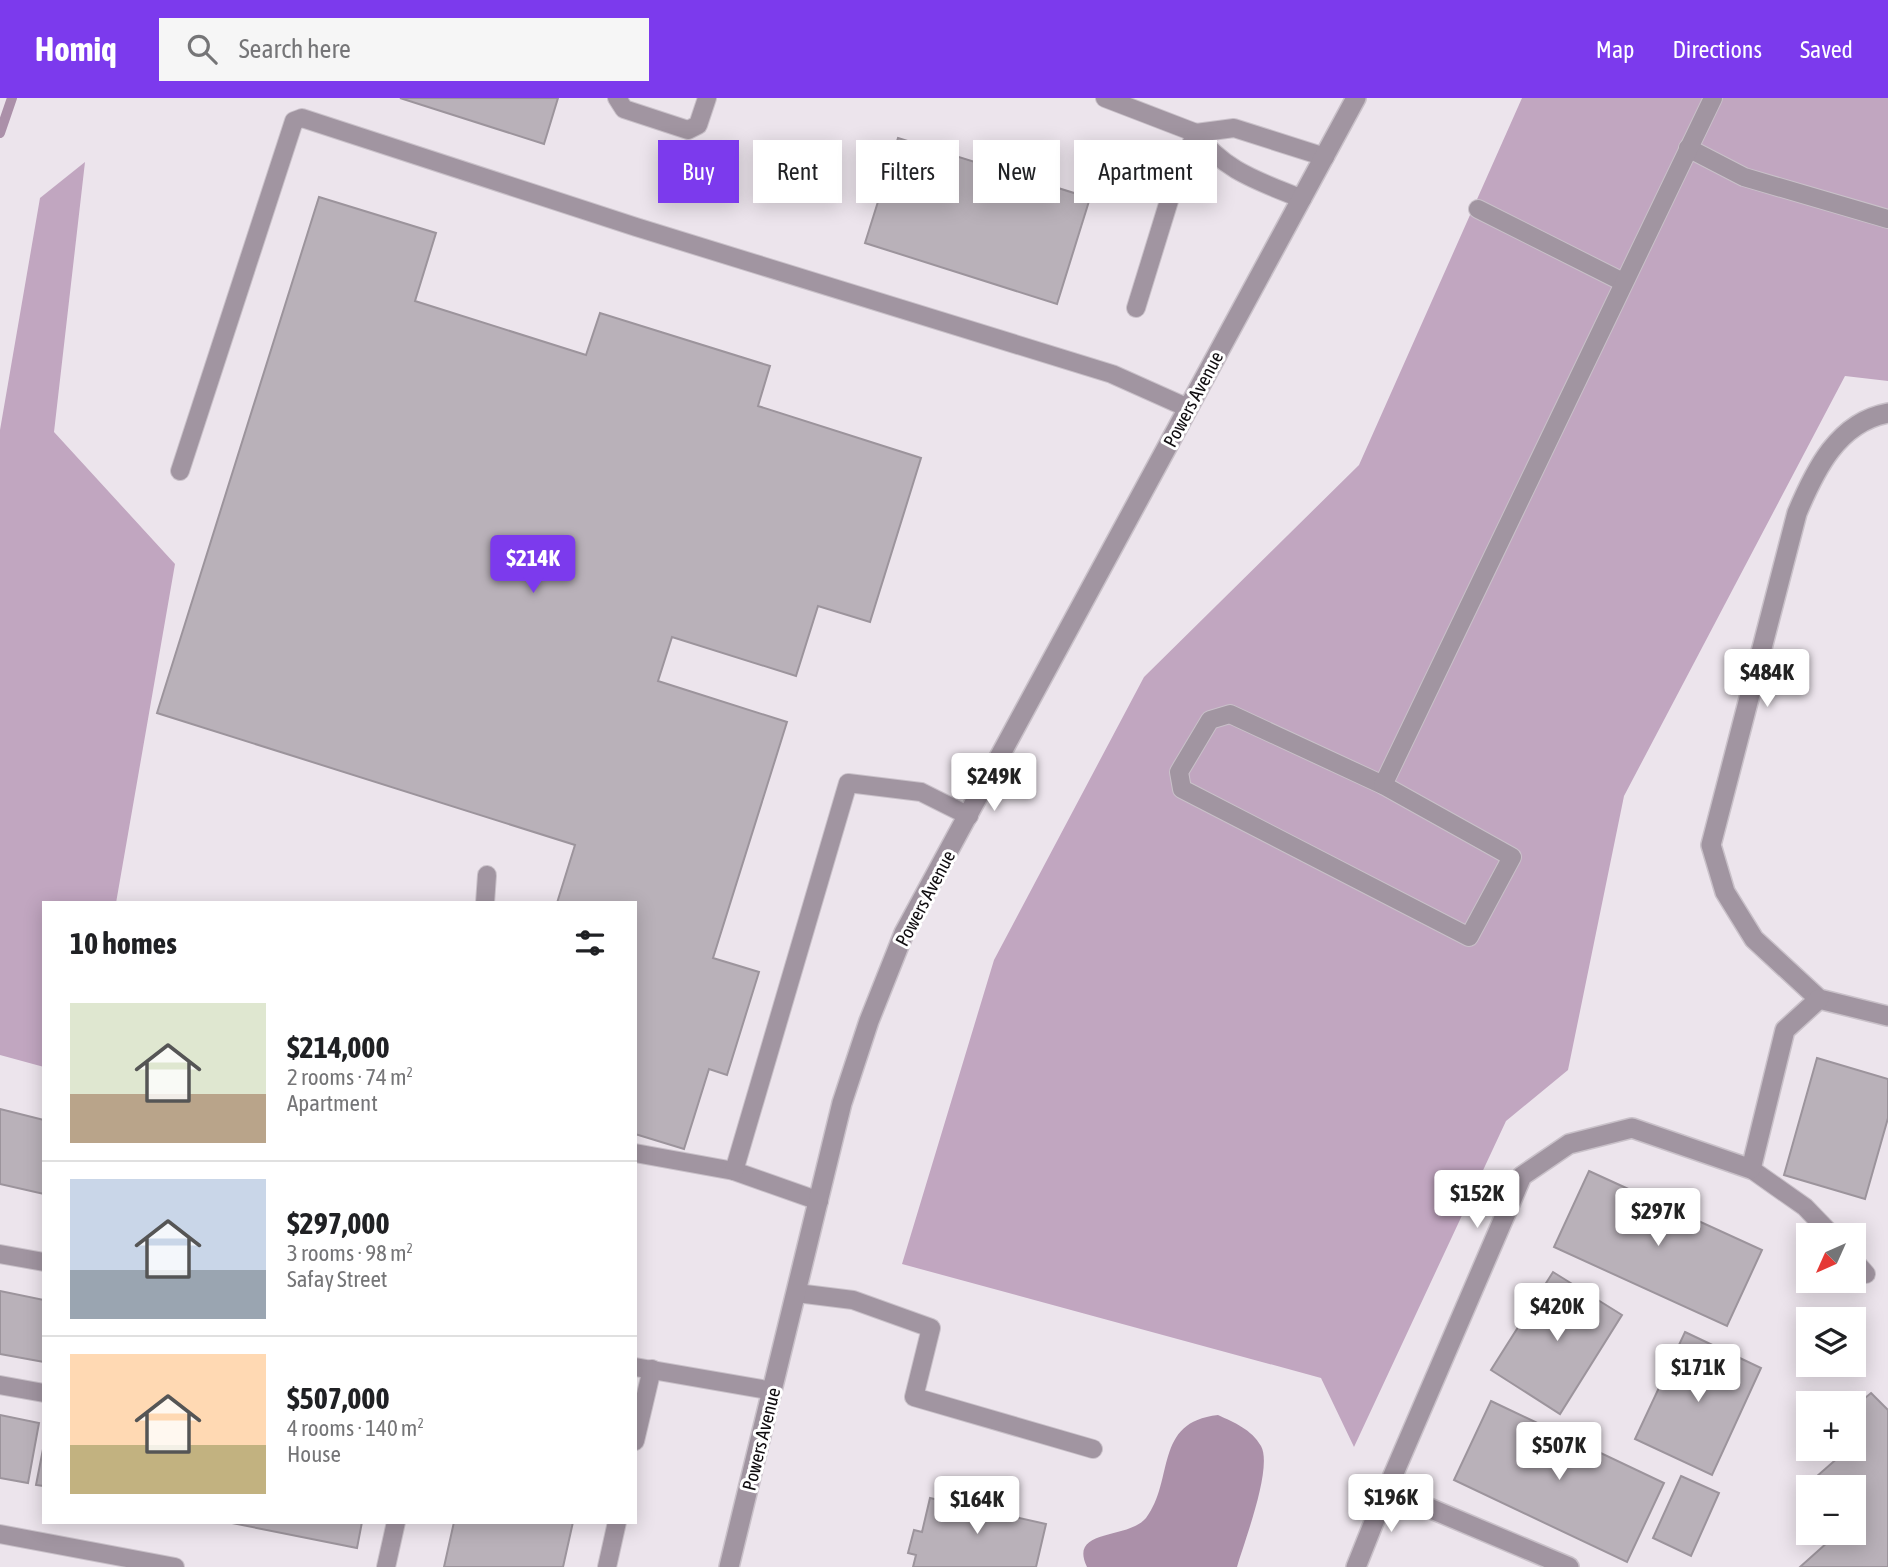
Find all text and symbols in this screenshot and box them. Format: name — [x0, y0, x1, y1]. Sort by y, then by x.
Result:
search box — [159, 18, 649, 81]
text: Homiq — [35, 30, 117, 68]
icon: search — [183, 30, 221, 68]
text: Search here — [239, 34, 351, 64]
text: Map — [1596, 36, 1634, 63]
text: Directions — [1672, 36, 1762, 63]
text: Saved — [1800, 36, 1853, 63]
chip: Buy — [658, 140, 739, 203]
chip: Rent — [753, 140, 842, 203]
chip: Filters — [856, 140, 959, 203]
chip: New — [973, 140, 1060, 203]
chip: Apartment — [1074, 140, 1217, 203]
street label: Powers Avenue — [1159, 347, 1227, 451]
pin: $214K — [484, 536, 582, 595]
text: $214K — [506, 545, 560, 571]
pin: $484K — [1718, 650, 1816, 709]
text: $484K — [1740, 659, 1794, 685]
pin: $249K — [945, 754, 1043, 813]
text: $249K — [967, 763, 1021, 789]
street label: Powers Avenue — [891, 846, 959, 950]
icon: filters — [571, 924, 609, 962]
text: 10 homes — [70, 926, 177, 960]
text: $214,000 — [287, 1030, 390, 1064]
icon: home — [126, 1031, 210, 1115]
text: 2 rooms · 74 m² — [287, 1064, 413, 1090]
text: Apartment — [287, 1090, 378, 1116]
pin: $152K — [1428, 1170, 1526, 1230]
text: $152K — [1450, 1180, 1504, 1206]
pin: $297K — [1609, 1188, 1707, 1248]
text: $297K — [1631, 1198, 1685, 1224]
text: $297,000 — [287, 1206, 390, 1240]
icon: home — [126, 1207, 210, 1291]
north arrow — [1796, 1223, 1866, 1293]
map controls — [1796, 1223, 1866, 1545]
text: 3 rooms · 98 m² — [287, 1240, 413, 1266]
text: Safay Street — [287, 1266, 388, 1292]
pin: $420K — [1508, 1284, 1606, 1343]
text: $420K — [1530, 1293, 1584, 1319]
button: layers — [1796, 1307, 1866, 1377]
pin: $171K — [1649, 1344, 1747, 1404]
text: $171K — [1671, 1354, 1725, 1380]
text: $507,000 — [287, 1381, 390, 1415]
icon: home — [126, 1382, 210, 1466]
street label: Powers Avenue — [738, 1385, 784, 1493]
button: + — [1796, 1391, 1866, 1461]
text: 4 rooms · 140 m² — [287, 1415, 424, 1441]
pin: $507K — [1510, 1422, 1608, 1482]
text: $507K — [1532, 1432, 1586, 1458]
text: House — [287, 1441, 341, 1467]
pin: $196K — [1342, 1474, 1440, 1534]
button: − — [1796, 1475, 1866, 1545]
pin: $164K — [928, 1476, 1026, 1536]
text: $196K — [1364, 1484, 1418, 1510]
text: $164K — [950, 1486, 1004, 1512]

